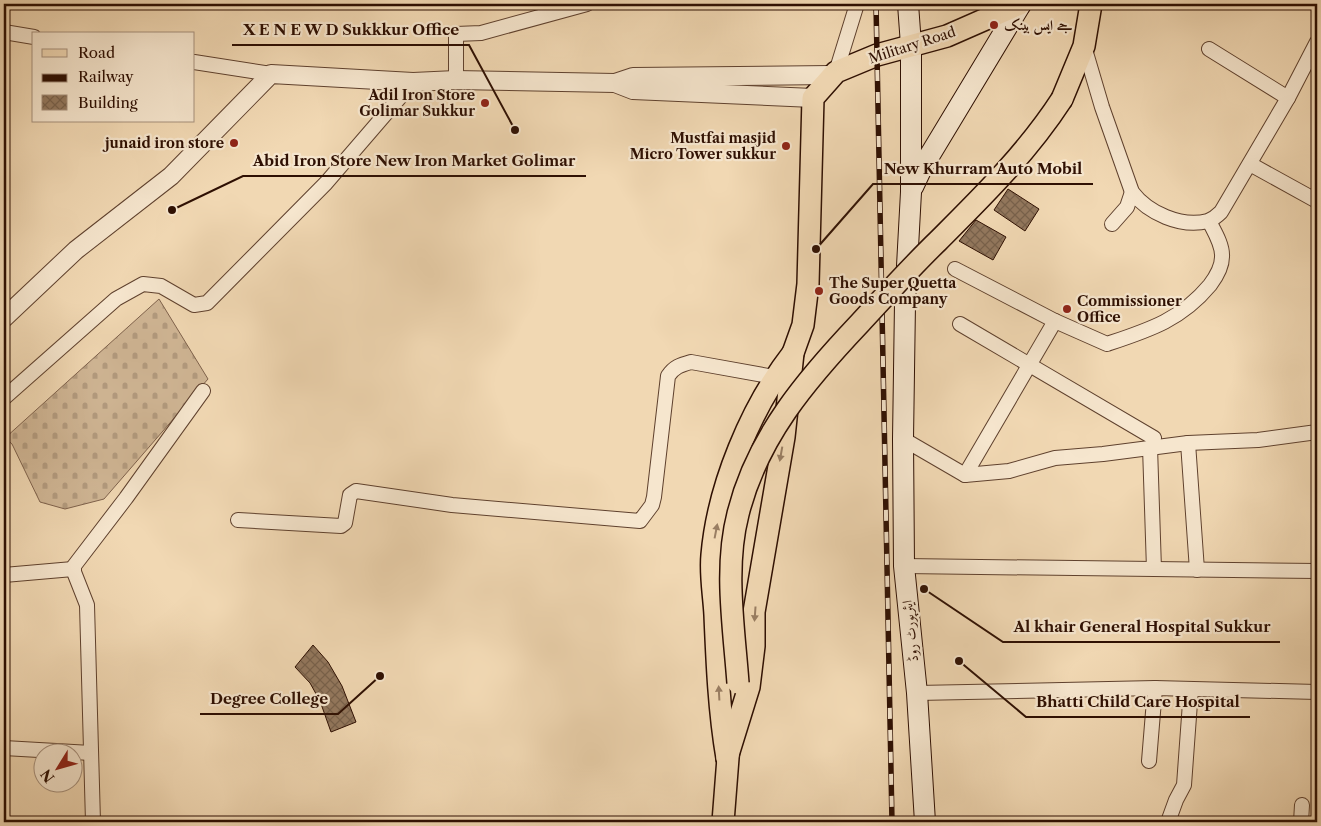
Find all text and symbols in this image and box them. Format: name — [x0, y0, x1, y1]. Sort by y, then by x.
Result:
callout: X E N E W D Sukkkur Office — [232, 15, 469, 45]
place label: جے ایس بینک — [1004, 16, 1073, 35]
marker: جے ایس بینک — [988, 19, 1000, 31]
text: X E N E W D Sukkkur Office — [242, 20, 459, 39]
street label: Military Road — [866, 22, 958, 68]
legend — [32, 32, 195, 122]
text: Road — [78, 43, 115, 62]
text: Railway — [78, 67, 134, 86]
place label: Adil Iron Store Golimar Sukkur — [359, 86, 475, 120]
text: Building — [78, 93, 138, 112]
marker: Adil Iron Store Golimar Sukkur — [479, 97, 491, 109]
place label: Mustfai masjid Micro Tower sukkur — [630, 129, 777, 163]
place label: junaid iron store — [102, 134, 224, 152]
marker: junaid iron store — [228, 137, 240, 149]
marker: Mustfai masjid Micro Tower sukkur — [780, 140, 792, 152]
callout: Abid Iron Store New Iron Market Golimar — [243, 146, 586, 176]
text: Abid Iron Store New Iron Market Golimar — [252, 151, 576, 170]
callout: New Khurram Auto Mobil — [873, 154, 1093, 184]
text: New Khurram Auto Mobil — [884, 159, 1082, 178]
place label: The Super Quetta Goods Company — [829, 274, 957, 308]
marker: The Super Quetta Goods Company — [813, 285, 825, 297]
place label: Commissioner Office — [1077, 292, 1182, 326]
marker: Commissioner Office — [1061, 303, 1073, 315]
one-way arrow — [777, 446, 785, 462]
one-way arrow — [712, 523, 720, 539]
street label: ایئرپورٹ روڈ — [898, 599, 924, 663]
one-way arrow — [750, 606, 758, 622]
callout: Al khair General Hospital Sukkur — [1003, 612, 1280, 642]
text: Al khair General Hospital Sukkur — [1012, 617, 1271, 636]
callout: Degree College — [200, 684, 338, 714]
one-way arrow — [714, 684, 722, 700]
callout: Bhatti Child Care Hospital — [1026, 687, 1250, 717]
text: Degree College — [210, 689, 328, 708]
text: Bhatti Child Care Hospital — [1036, 692, 1240, 711]
north arrow — [32, 744, 82, 794]
text: N — [37, 766, 58, 786]

